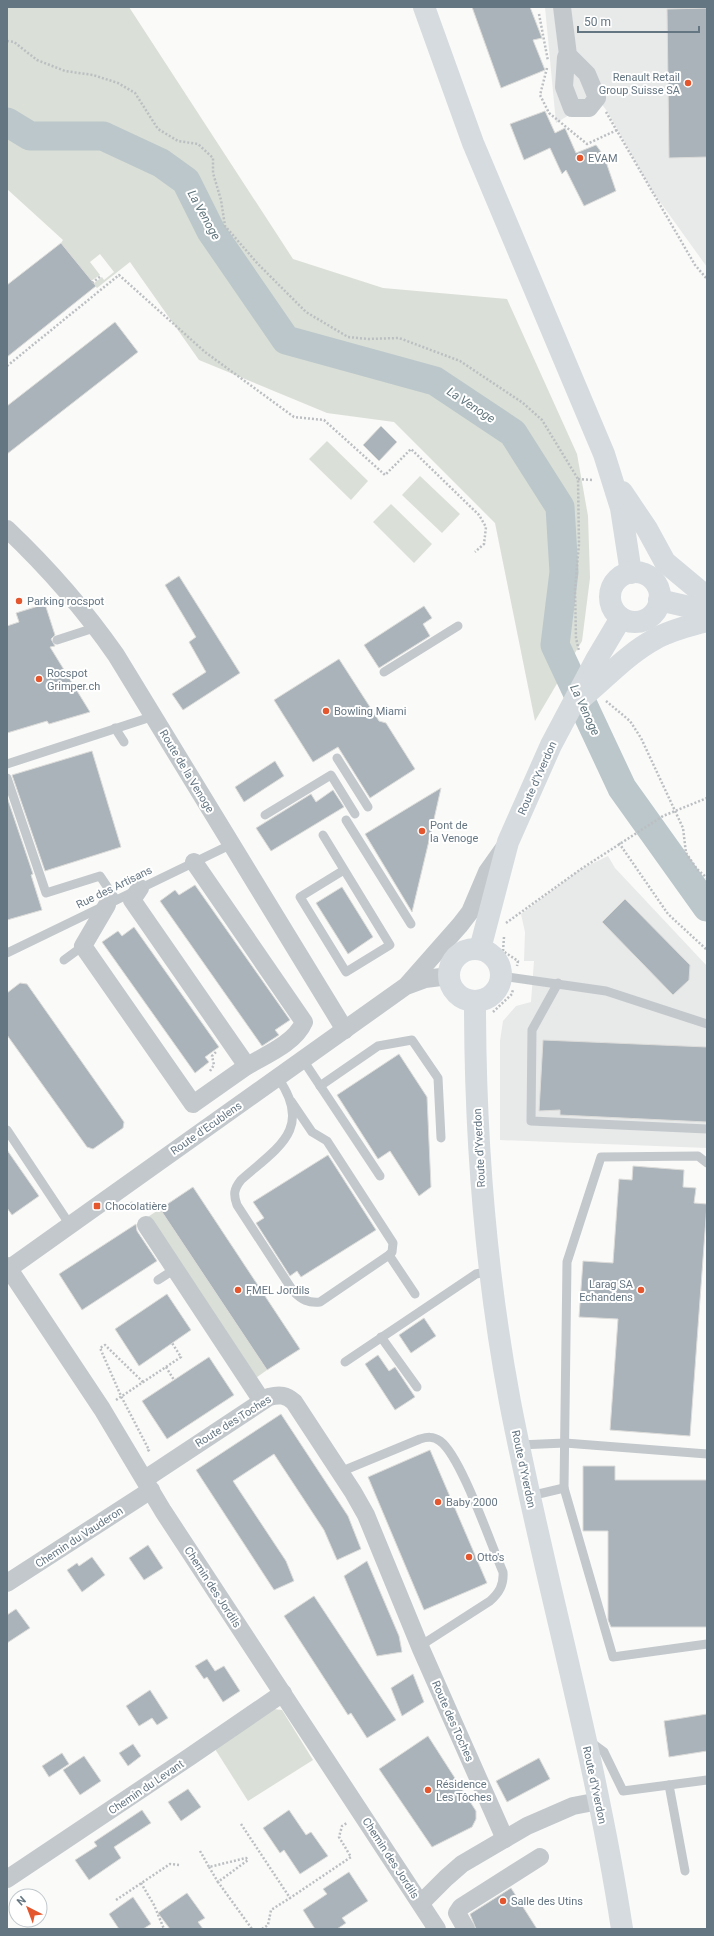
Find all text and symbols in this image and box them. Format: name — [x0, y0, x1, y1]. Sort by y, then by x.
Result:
scale bar — [578, 8, 699, 34]
text: 50 m — [584, 15, 611, 29]
place label: Renault Retail Group Suisse SA — [599, 71, 681, 97]
marker: Renault Retail Group Suisse SA — [683, 78, 693, 88]
place label: EVAM — [588, 152, 618, 165]
marker: EVAM — [575, 153, 585, 163]
water label: La Venoge — [185, 188, 223, 242]
water label: La Venoge — [444, 384, 498, 426]
place label: Parking rocspot — [27, 595, 105, 608]
marker: Parking rocspot — [14, 596, 24, 606]
place label: Rocspot Grimper.ch — [47, 667, 100, 693]
marker: Rocspot Grimper.ch — [34, 674, 44, 684]
water label: La Venoge — [567, 682, 603, 738]
place label: Bowling Miami — [334, 705, 406, 718]
marker: Bowling Miami — [321, 706, 331, 716]
street label: Route de la Venoge — [157, 727, 217, 815]
street label: Route d'Yverdon — [515, 739, 559, 817]
place label: Pont de la Venoge — [430, 819, 479, 845]
marker: Pont de la Venoge — [417, 826, 427, 836]
street label: Rue des Artisans — [74, 863, 155, 911]
street label: Route d'Ecublens — [168, 1099, 245, 1158]
street label: Route d'Yverdon — [471, 1108, 488, 1188]
place label: Chocolatière — [105, 1200, 167, 1213]
marker: Chocolatière — [92, 1201, 102, 1211]
place label: Larag SA Echandens — [579, 1278, 634, 1304]
place label: FMEL Jordils — [246, 1284, 310, 1297]
marker: FMEL Jordils — [233, 1285, 243, 1295]
marker: Larag SA Echandens — [636, 1285, 646, 1295]
street label: Route des Toches — [193, 1393, 274, 1450]
street label: Route d'Yverdon — [509, 1429, 538, 1509]
place label: Baby 2000 — [446, 1496, 498, 1509]
marker: Baby 2000 — [433, 1497, 443, 1507]
street label: Chemin du Vauderon — [33, 1504, 126, 1571]
street label: Chemin des Jordils — [182, 1544, 244, 1630]
place label: Otto's — [477, 1551, 505, 1564]
marker: Otto's — [464, 1552, 474, 1562]
street label: Route des Toches — [429, 1679, 476, 1764]
street label: Route d'Yverdon — [580, 1745, 609, 1825]
street label: Chemin du Levant — [106, 1757, 187, 1817]
place label: Résidence Les Tôches — [436, 1778, 492, 1804]
marker: Résidence Les Tôches — [423, 1785, 433, 1795]
street label: Chemin des Jordils — [360, 1815, 422, 1901]
north arrow — [8, 1888, 48, 1928]
text: N — [14, 1893, 29, 1908]
place label: Salle des Utins — [511, 1895, 583, 1908]
marker: Salle des Utins — [498, 1896, 508, 1906]

